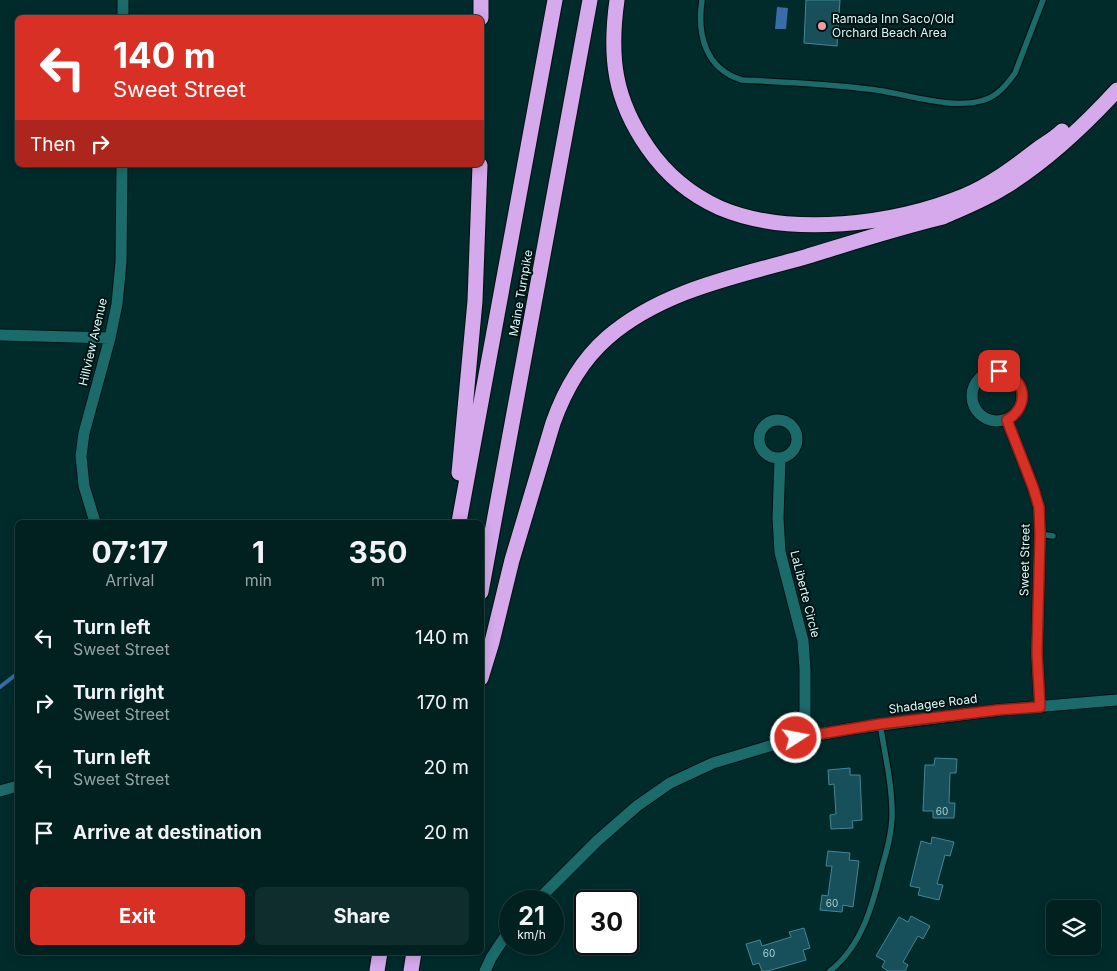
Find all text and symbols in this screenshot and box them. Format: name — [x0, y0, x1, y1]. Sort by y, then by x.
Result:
place label: Ramada Inn Saco/Old Orchard Beach Area — [832, 11, 954, 40]
marker: Ramada Inn Saco/Old Orchard Beach Area — [816, 20, 828, 32]
text: 140 m — [113, 34, 216, 76]
icon: left — [30, 35, 95, 100]
text: Sweet Street — [113, 76, 246, 102]
icon: right — [86, 130, 114, 158]
text: Then — [30, 133, 76, 156]
street label: Maine Turnpike — [506, 249, 535, 337]
street label: Hillview Avenue — [75, 297, 110, 387]
pin — [978, 350, 1020, 392]
icon: arrive — [985, 357, 1013, 385]
street label: Sweet Street — [1016, 524, 1033, 596]
text: 07:17 — [92, 534, 168, 570]
text: 1 — [252, 534, 265, 570]
text: 350 — [349, 534, 407, 570]
street label: LaLiberte Circle — [787, 549, 824, 639]
text: Arrival — [105, 570, 154, 590]
text: min — [245, 570, 272, 590]
text: m — [371, 570, 385, 590]
text: Turn left — [73, 616, 151, 639]
icon: left — [30, 624, 58, 652]
text: 140 m — [415, 626, 469, 649]
text: Sweet Street — [73, 639, 170, 659]
text: Turn right — [73, 681, 164, 704]
icon: right — [30, 689, 58, 717]
text: 170 m — [417, 691, 469, 714]
street label: Shadagee Road — [888, 691, 978, 716]
text: Sweet Street — [73, 704, 170, 724]
position arrow — [769, 711, 821, 763]
text: Turn left — [73, 746, 151, 769]
icon: left — [30, 754, 58, 782]
text: 20 m — [423, 756, 469, 779]
text: Sweet Street — [73, 769, 170, 789]
house number: 60 — [936, 805, 948, 817]
icon: arrive — [30, 819, 58, 847]
text: Arrive at destination — [73, 821, 262, 844]
text: 20 m — [423, 821, 469, 844]
button: Exit — [30, 887, 245, 945]
button: Share — [255, 887, 469, 945]
speed limit sign: 30 — [574, 890, 639, 955]
house number: 60 — [826, 897, 838, 909]
map controls — [1046, 900, 1101, 955]
button: layers — [1046, 900, 1101, 955]
text: 21 — [518, 901, 545, 931]
text: km/h — [517, 927, 546, 942]
house number: 60 — [763, 947, 775, 959]

